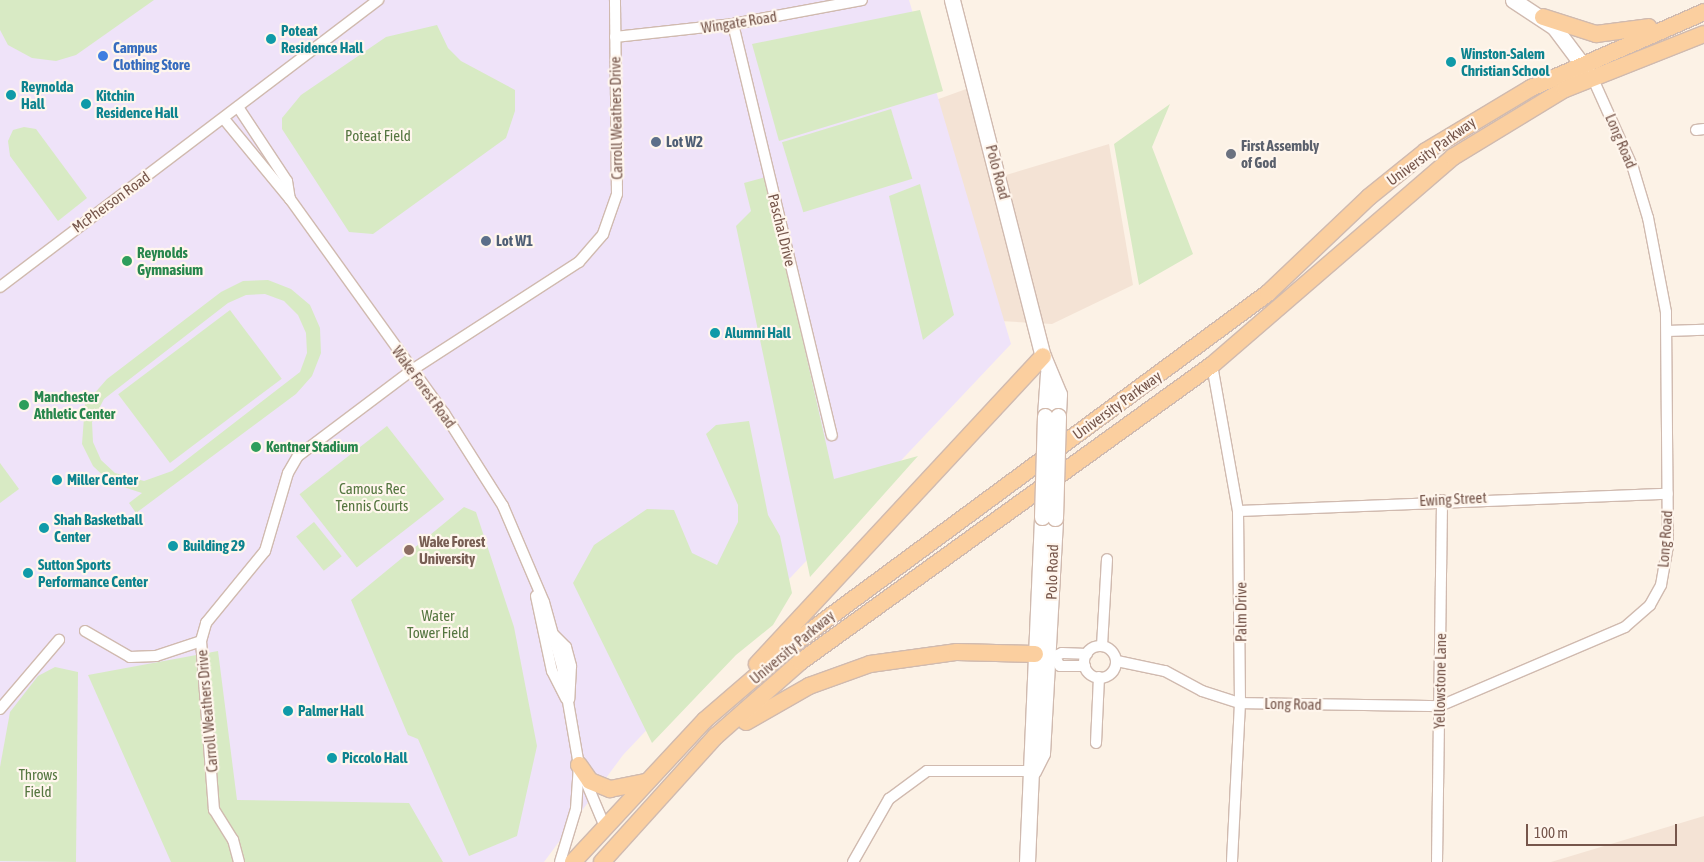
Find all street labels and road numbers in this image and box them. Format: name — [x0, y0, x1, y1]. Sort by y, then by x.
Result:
street label: Wingate Road — [700, 7, 778, 37]
street label: Carroll Weathers Drive — [606, 56, 626, 180]
street label: Long Road — [1602, 111, 1640, 171]
street label: University Parkway — [1383, 113, 1479, 189]
street label: Polo Road — [982, 143, 1014, 201]
street label: McPherson Road — [69, 168, 153, 236]
street label: Paschal Drive — [764, 192, 800, 268]
street label: Wake Forest Road — [388, 343, 460, 431]
street label: University Parkway — [1069, 367, 1165, 443]
street label: Ewing Street — [1419, 488, 1487, 510]
street label: Long Road — [1654, 510, 1676, 568]
street label: Polo Road — [1042, 544, 1062, 600]
street label: Palm Drive — [1232, 582, 1250, 642]
street label: University Parkway — [746, 606, 838, 688]
street label: Yellowstone Lane — [1430, 633, 1450, 729]
street label: Carroll Weathers Drive — [193, 649, 221, 773]
street label: Long Road — [1264, 695, 1322, 713]

